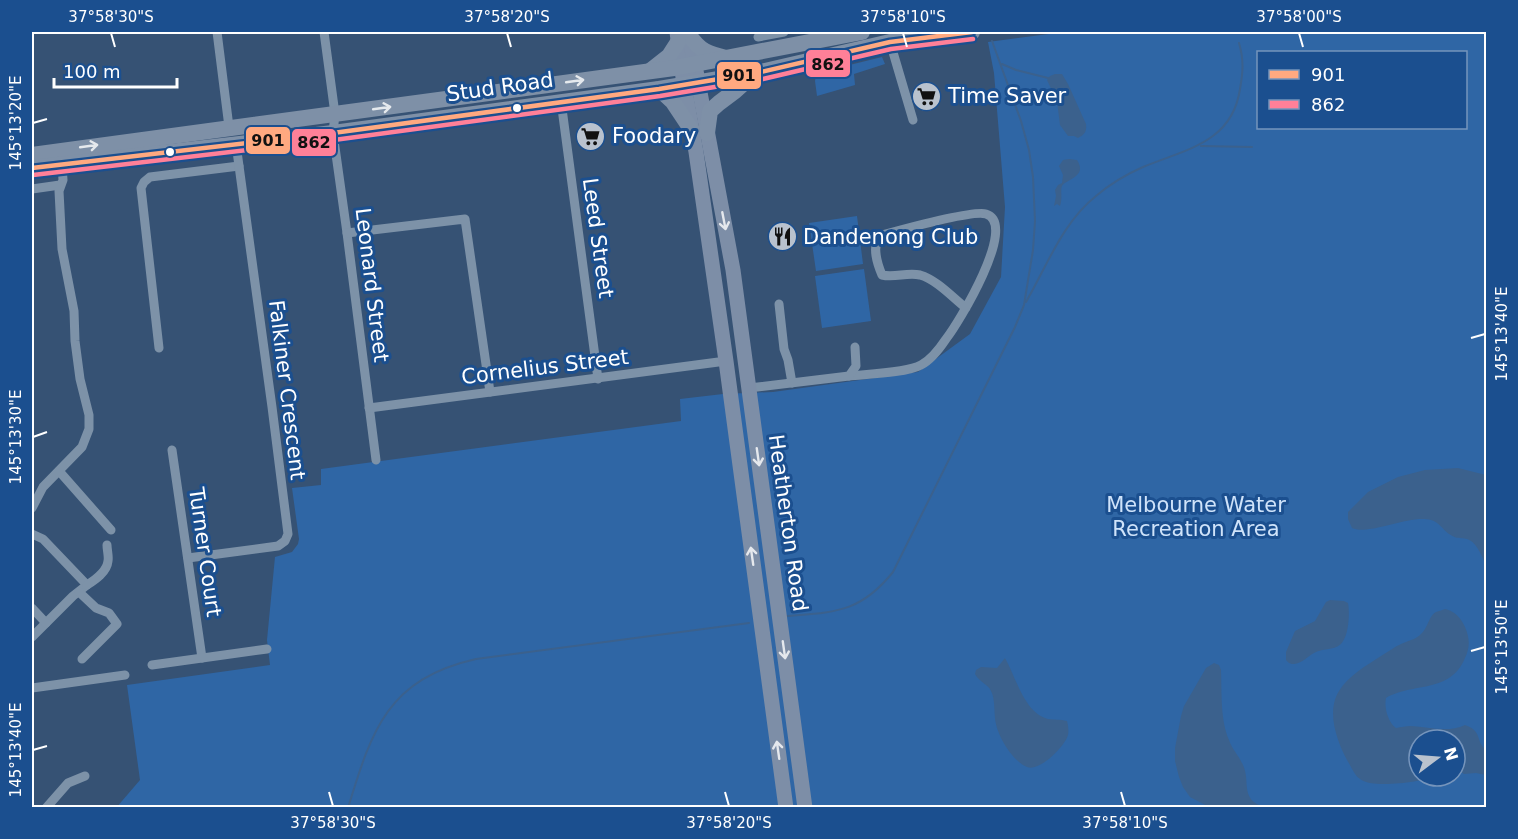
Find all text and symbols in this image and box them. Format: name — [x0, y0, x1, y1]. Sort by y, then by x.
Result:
text: 37°58'30"S — [68, 8, 154, 26]
text: 37°58'20"S — [464, 8, 550, 26]
text: 37°58'10"S — [860, 8, 946, 26]
text: 37°58'00"S — [1256, 8, 1342, 26]
line badge: 862 — [805, 49, 851, 78]
scale bar — [54, 51, 177, 89]
legend — [1257, 51, 1467, 129]
text: 862 — [811, 55, 845, 74]
text: 100 m — [63, 61, 121, 82]
line badge: 901 — [716, 61, 762, 90]
text: 901 — [1311, 64, 1345, 85]
text: 901 — [722, 66, 756, 85]
street label: Stud Road — [445, 68, 555, 106]
text: 145°13'20"E — [7, 76, 25, 170]
one-way arrow — [565, 76, 585, 87]
supermarket icon: Time Saver — [911, 80, 943, 112]
place label: Time Saver — [947, 84, 1067, 108]
text: 862 — [1311, 94, 1345, 115]
one-way arrow — [372, 102, 391, 113]
unlabelled marker — [511, 102, 523, 114]
supermarket icon: Foodary — [575, 120, 607, 152]
place label: Foodary — [612, 124, 696, 148]
line badge: 901 — [245, 126, 291, 155]
line badge: 862 — [291, 128, 337, 157]
text: 901 — [251, 131, 285, 150]
text: 862 — [297, 133, 331, 152]
one-way arrow — [79, 141, 99, 152]
unlabelled marker — [164, 146, 176, 158]
street label: Leed Street — [578, 176, 618, 300]
street label: Leonard Street — [351, 206, 393, 364]
one-way arrow — [719, 211, 730, 231]
restaurant icon: Dandenong Club — [766, 221, 798, 253]
place label: Dandenong Club — [803, 225, 978, 249]
text: 145°13'40"E — [1493, 287, 1511, 381]
street label: Falkiner Crescent — [264, 299, 310, 481]
street label: Cornelius Street — [460, 345, 630, 389]
text: 145°13'30"E — [7, 390, 25, 484]
street label: Heatherton Road — [764, 433, 812, 613]
one-way arrow — [752, 447, 763, 466]
street label: Turner Court — [184, 485, 226, 618]
park label: Melbourne Water Recreation Area — [1106, 493, 1286, 541]
one-way arrow — [746, 547, 757, 567]
text: 145°13'50"E — [1493, 600, 1511, 694]
one-way arrow — [778, 640, 789, 660]
text: 145°13'40"E — [7, 703, 25, 797]
north arrow — [1407, 728, 1467, 788]
one-way arrow — [772, 740, 783, 760]
text: N — [1440, 745, 1462, 763]
text: 37°58'30"S — [290, 814, 376, 832]
text: 37°58'20"S — [686, 814, 772, 832]
text: 37°58'10"S — [1082, 814, 1168, 832]

